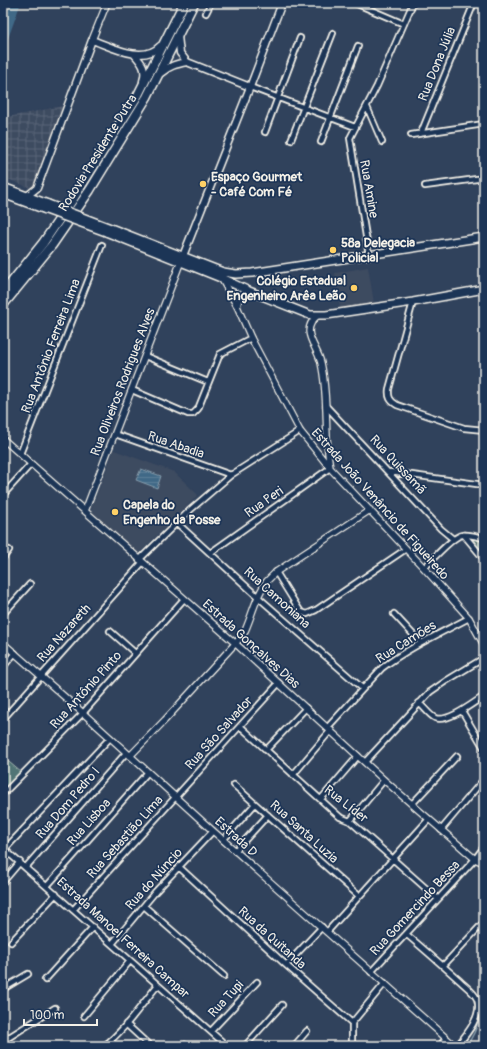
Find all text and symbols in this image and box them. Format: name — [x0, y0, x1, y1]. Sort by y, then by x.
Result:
street label: Rua Dona Júlia — [415, 25, 459, 103]
street label: Rodovia Presidente Dutra — [55, 91, 141, 215]
street label: Rua Amine — [356, 159, 382, 220]
place label: Espaço Gourmet - Café Com Fé — [211, 169, 303, 200]
marker: Espaço Gourmet - Café Com Fé — [198, 179, 208, 189]
place label: 58ª Delegacia Policial — [341, 235, 415, 266]
marker: 58ª Delegacia Policial — [328, 245, 338, 255]
place label: Colégio Estadual Engenheiro Arêa Leão — [227, 273, 346, 304]
street label: Rua Antônio Ferreira Lima — [18, 277, 84, 415]
marker: Colégio Estadual Engenheiro Arêa Leão — [349, 283, 359, 293]
street label: Rua Oliveiros Rodrigues Alves — [87, 306, 159, 458]
street label: Estrada João Venâncio de Figueiredo — [308, 425, 452, 583]
street label: Rua Abadia — [146, 428, 206, 462]
street label: Rua Quissamã — [366, 432, 430, 498]
street label: Rua Peri — [242, 483, 286, 521]
place label: Capela do Engenho da Posse — [123, 497, 221, 528]
marker: Capela do Engenho da Posse — [110, 507, 120, 517]
street label: Rua Camoniana — [240, 564, 314, 632]
street label: Estrada Gonçalves Dias — [199, 596, 303, 692]
street label: Rua Nazareth — [34, 601, 94, 665]
street label: Rua Camões — [373, 617, 439, 667]
street label: Rua Antônio Pinto — [47, 648, 125, 732]
street label: Rua São Salvador — [182, 693, 256, 773]
street label: Rua Dom Pedro I — [32, 764, 104, 842]
street label: Rua Líder — [321, 782, 371, 826]
street label: Rua Sebastião Lima — [84, 792, 166, 882]
street label: Rua Lisboa — [64, 795, 114, 849]
street label: Rua Santa Luzia — [267, 797, 341, 867]
street label: Estrada D — [211, 814, 261, 860]
street label: Rua do Núncio — [122, 845, 186, 913]
street label: Rua Gomercindo Bessa — [367, 857, 463, 959]
street label: Estrada Manoel Ferreira Campar — [53, 874, 193, 1002]
street label: Rua da Quitanda — [235, 903, 309, 973]
street label: Rua Tupi — [205, 977, 247, 1021]
scale bar — [24, 1001, 97, 1027]
text: 100 m — [30, 1008, 65, 1023]

